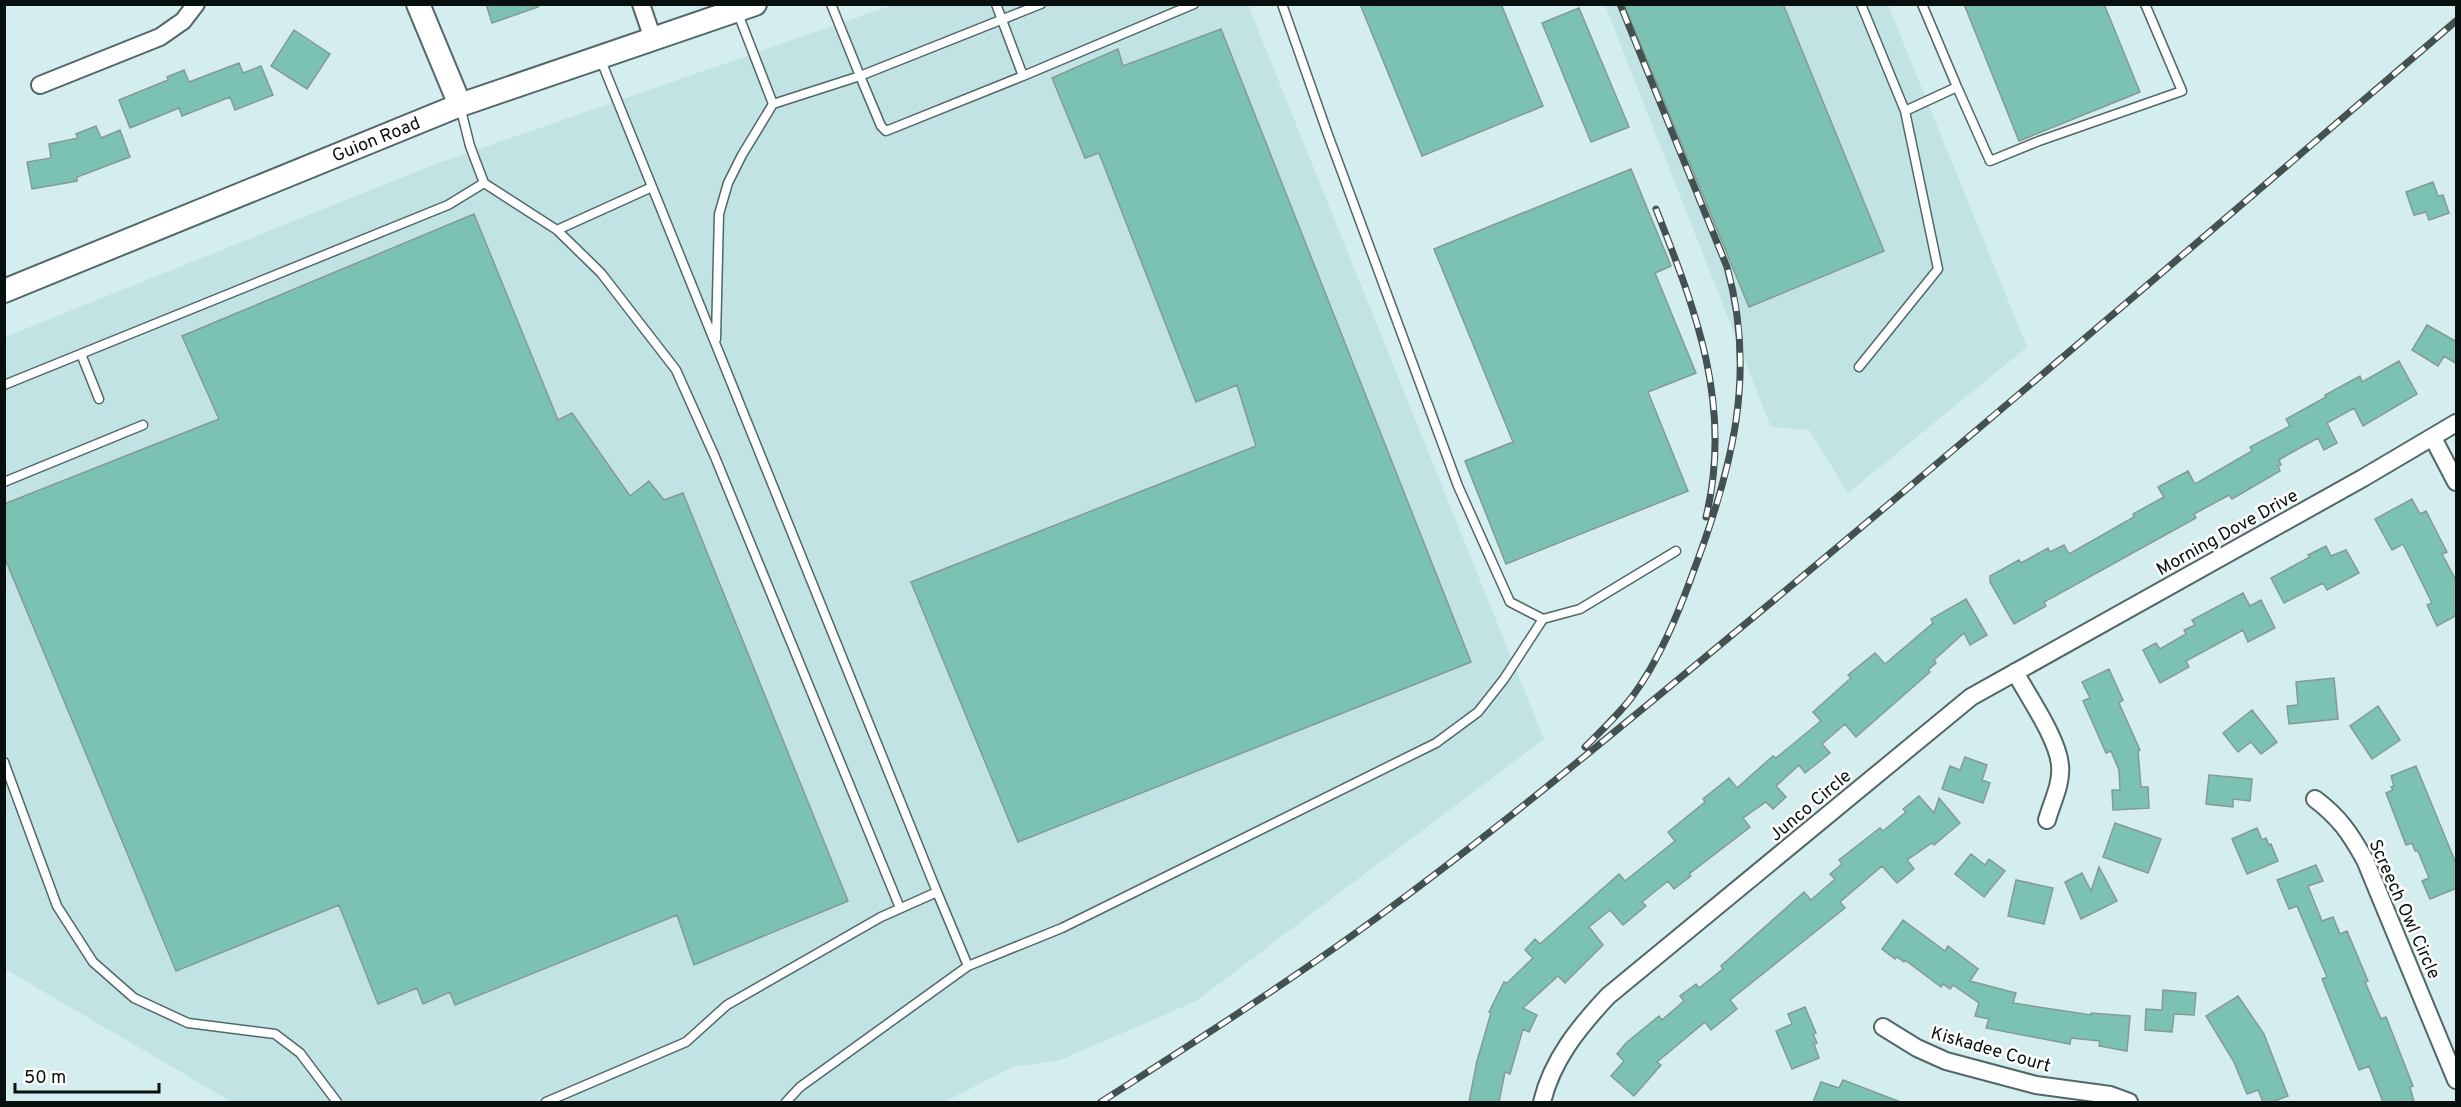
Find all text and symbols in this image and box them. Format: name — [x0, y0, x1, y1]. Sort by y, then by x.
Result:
street label: Guion Road — [329, 112, 424, 168]
street label: Morning Dove Drive — [2153, 485, 2303, 582]
street label: Junco Circle — [1765, 765, 1857, 847]
street label: Screech Owl Circle — [2363, 836, 2445, 983]
street label: Kiskadee Court — [1928, 1022, 2053, 1079]
scale bar — [15, 1056, 159, 1094]
text: 50 m — [24, 1067, 66, 1090]

